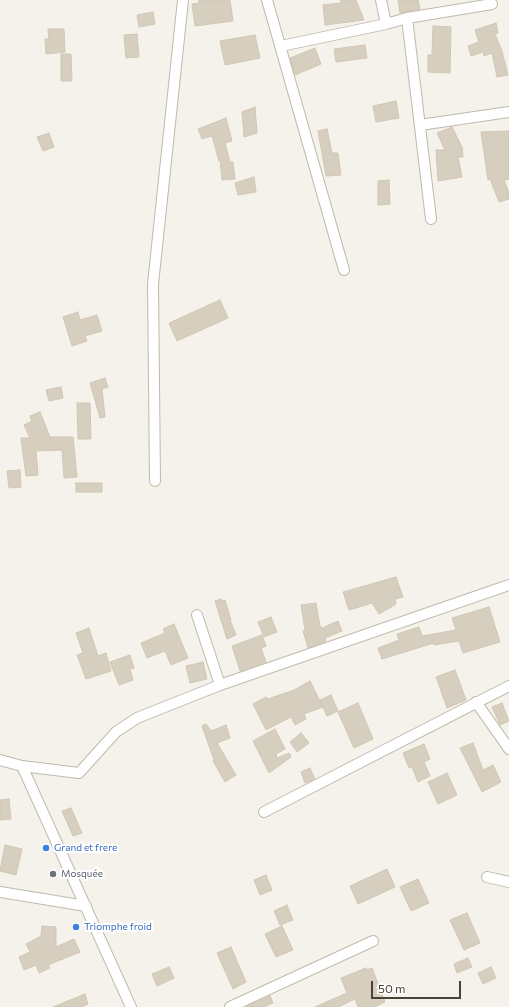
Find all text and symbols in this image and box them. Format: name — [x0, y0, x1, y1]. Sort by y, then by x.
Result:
place label: Grand et frere — [54, 842, 117, 854]
marker: Grand et frere — [41, 843, 51, 853]
place label: Mosquée — [61, 868, 103, 880]
marker: Mosquée — [48, 869, 58, 879]
place label: Triomphe froid — [84, 921, 152, 933]
marker: Triomphe froid — [71, 922, 81, 932]
scale bar — [373, 973, 463, 999]
text: 50 m — [378, 981, 406, 995]

